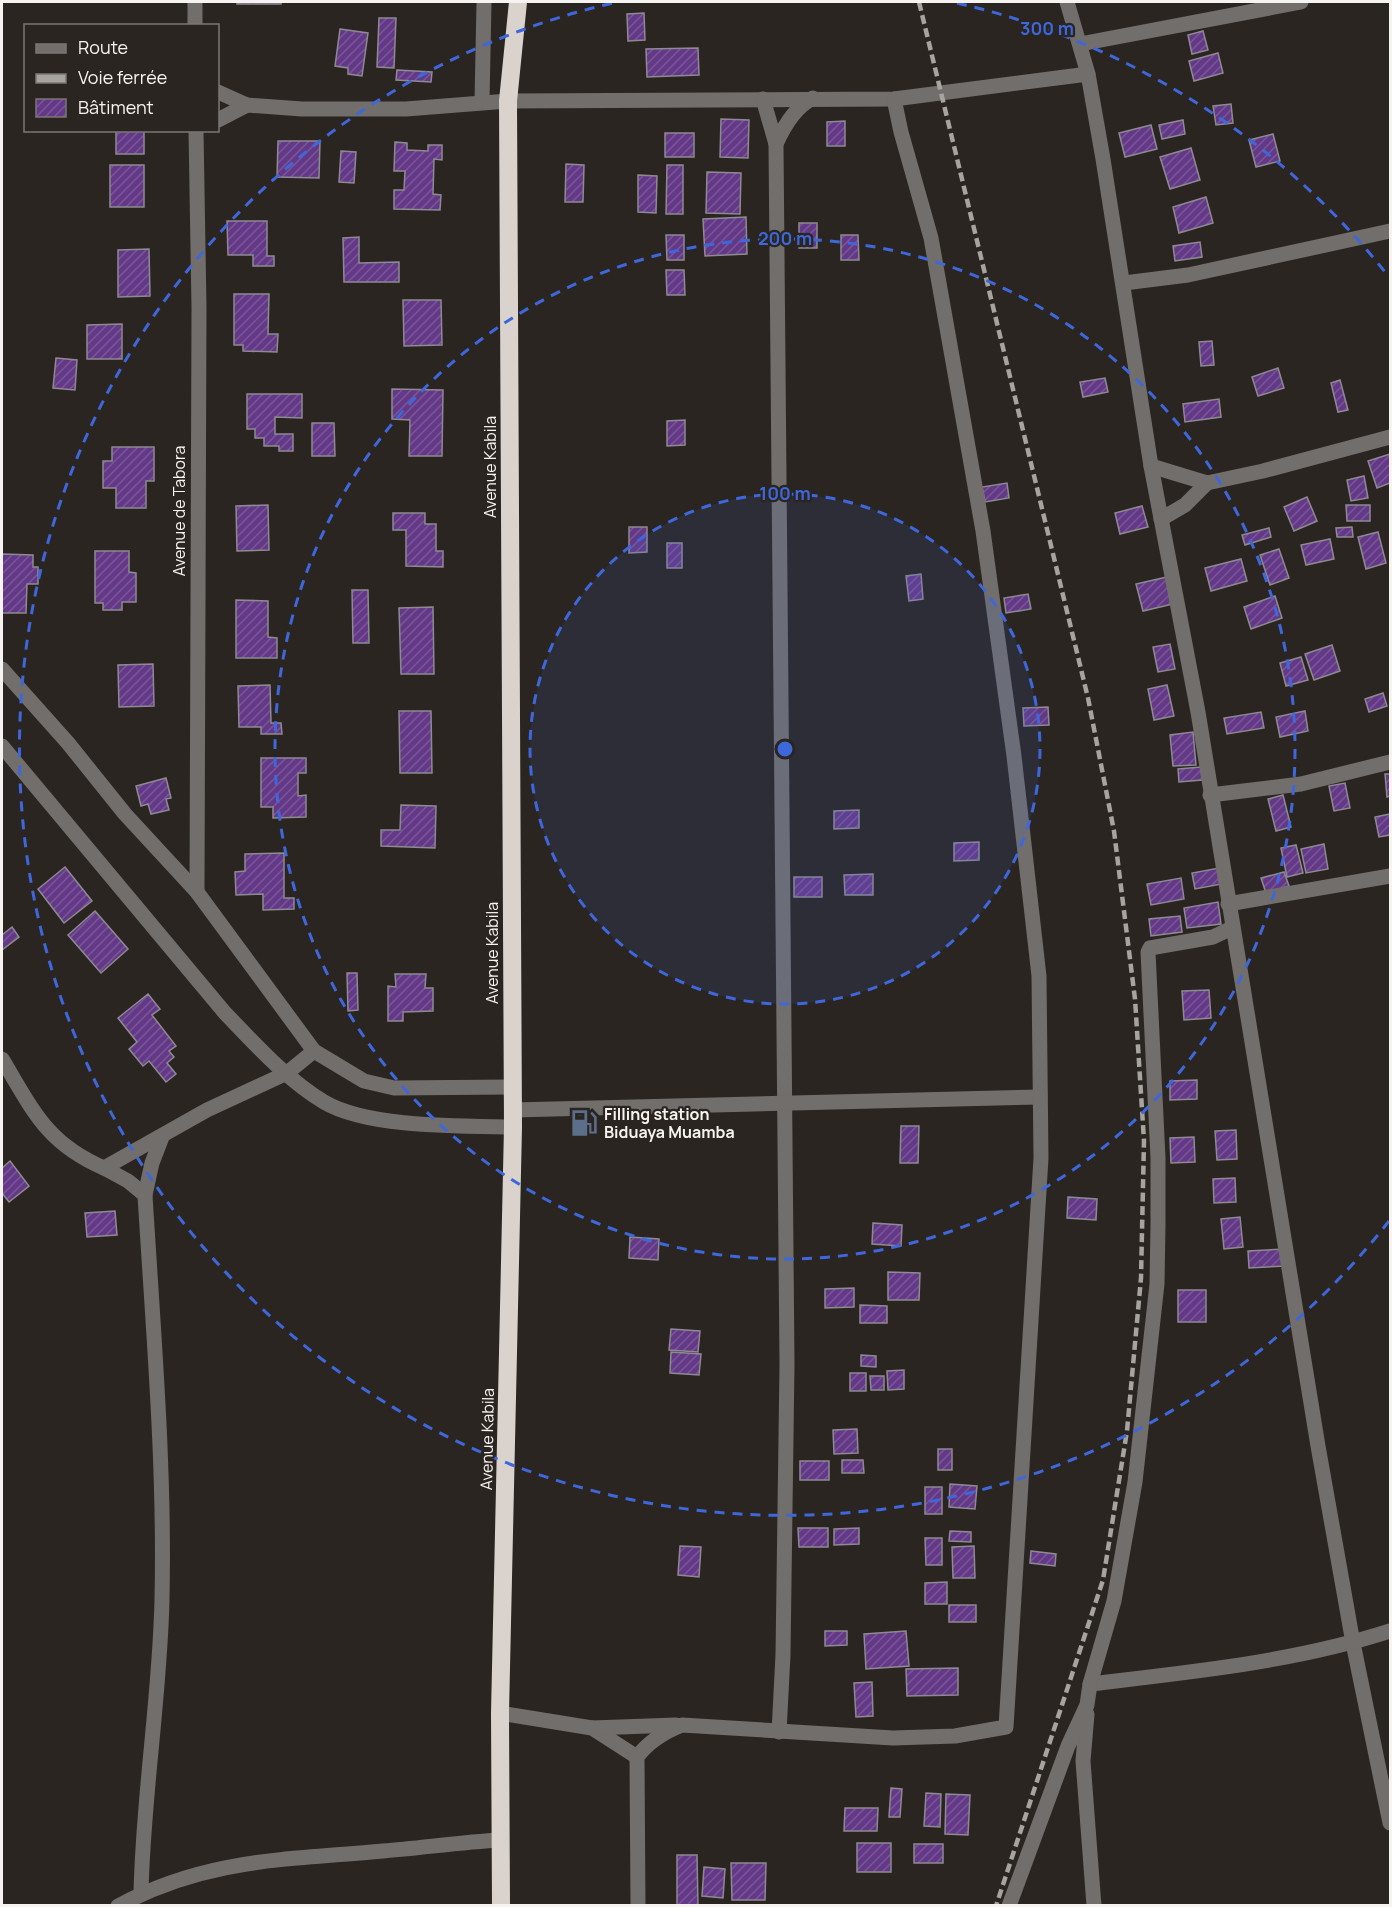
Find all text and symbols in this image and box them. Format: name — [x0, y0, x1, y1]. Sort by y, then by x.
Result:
text: 300 m — [1020, 16, 1074, 40]
legend — [24, 24, 219, 132]
text: Route — [78, 35, 128, 59]
text: Voie ferrée — [78, 65, 167, 89]
text: Bâtiment — [78, 95, 154, 119]
text: 200 m — [758, 226, 812, 250]
street label: Avenue Kabila — [479, 416, 501, 518]
street label: Avenue de Tabora — [168, 446, 190, 576]
text: 100 m — [759, 481, 811, 505]
centre of rings — [775, 739, 795, 759]
street label: Avenue Kabila — [481, 902, 503, 1004]
place label: Filling station Biduaya Muamba — [604, 1103, 735, 1143]
fuel station icon: Filling station Biduaya Muamba — [569, 1108, 599, 1138]
street label: Avenue Kabila — [475, 1388, 499, 1490]

